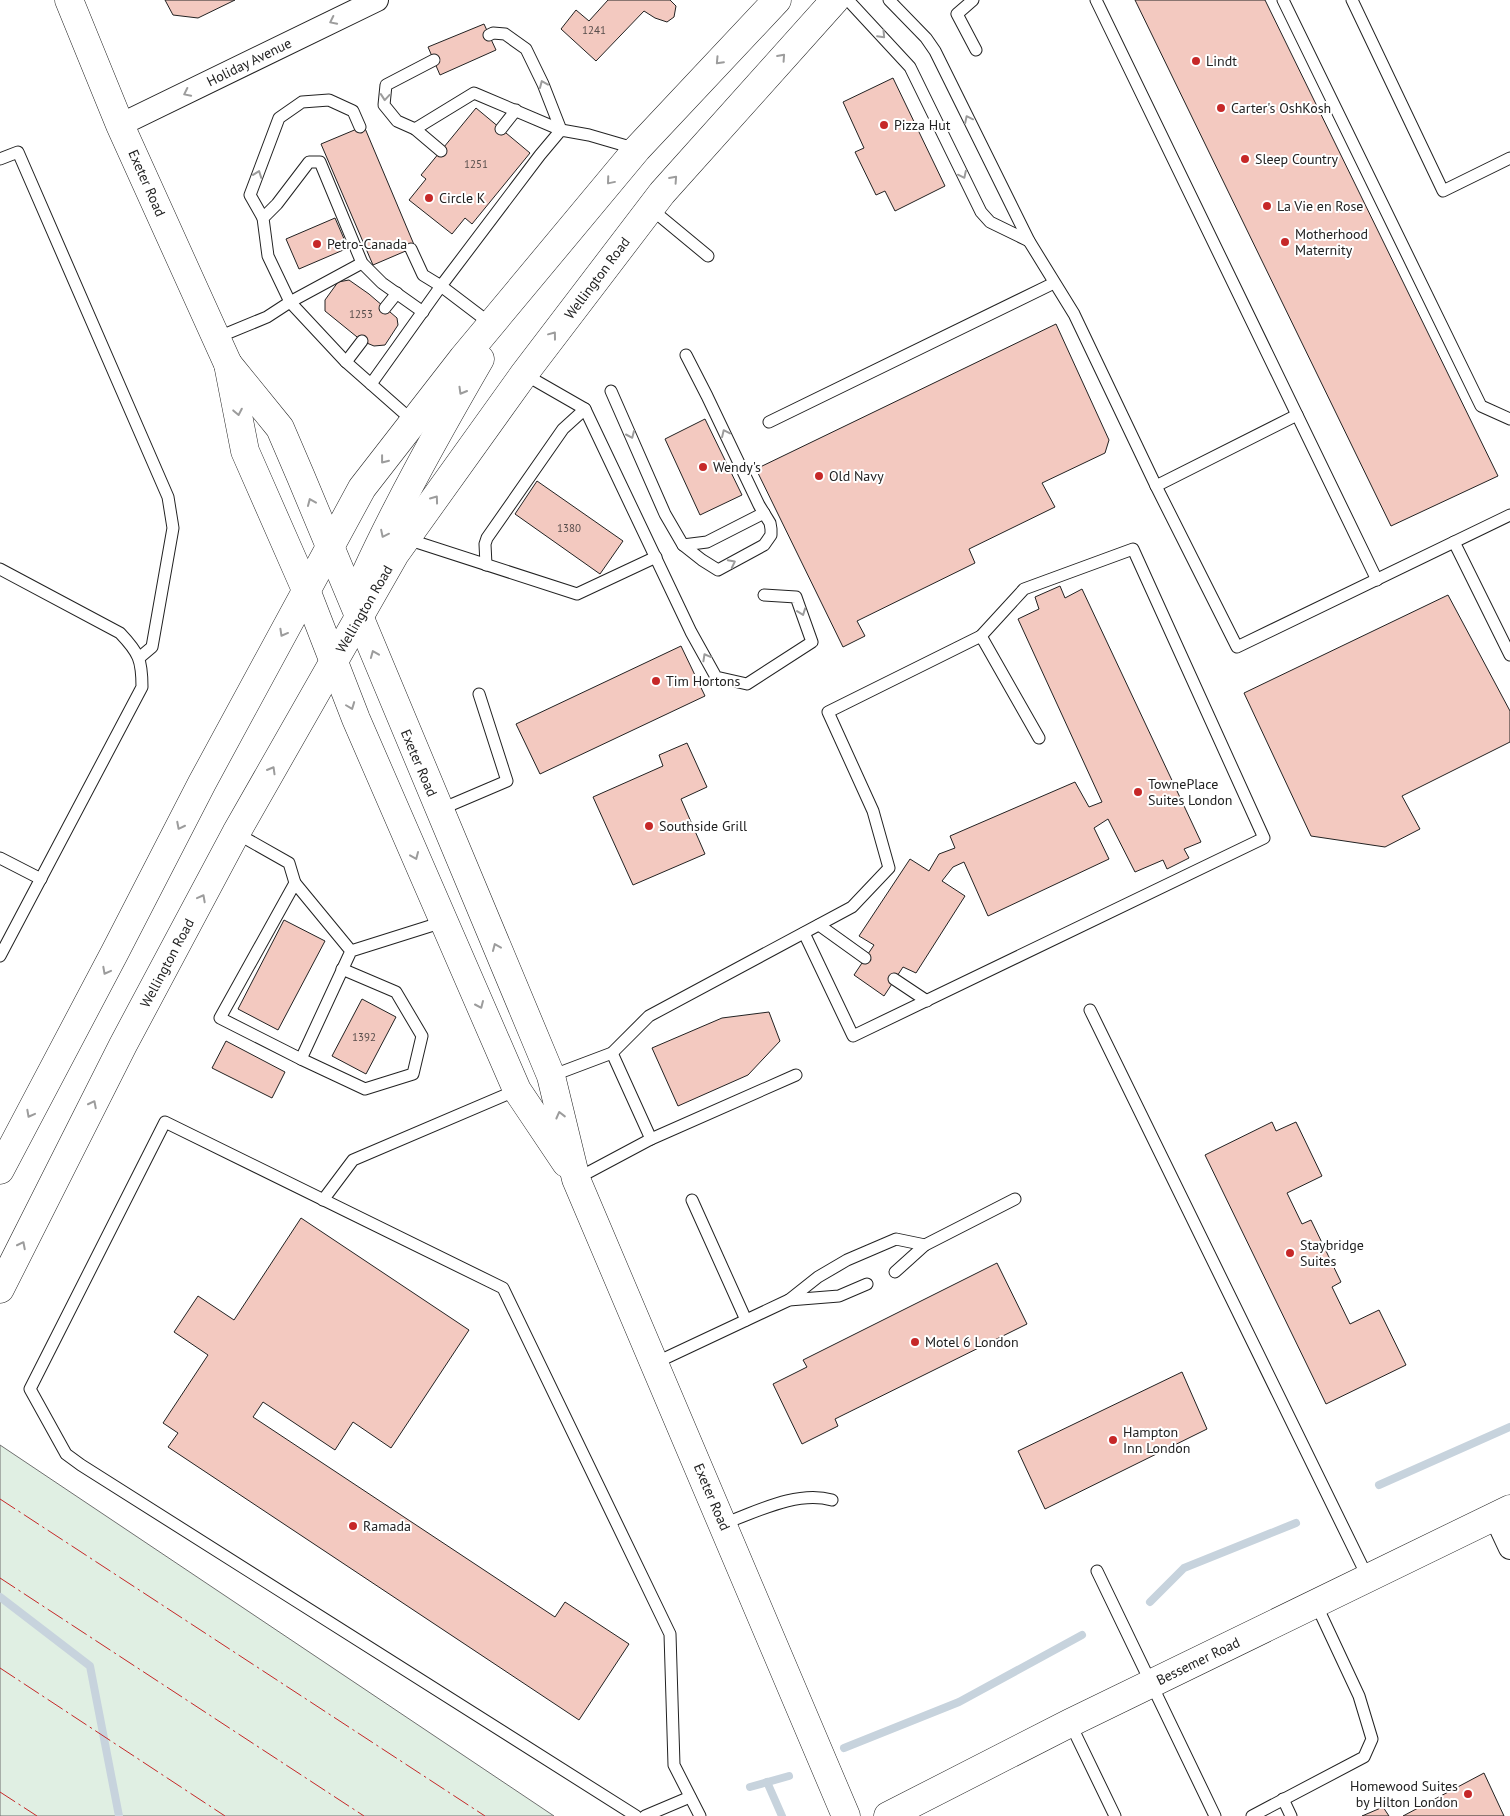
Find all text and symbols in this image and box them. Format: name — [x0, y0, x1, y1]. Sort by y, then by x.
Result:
one-way arrow — [329, 15, 338, 26]
house number: 1241 — [582, 23, 606, 37]
one-way arrow — [876, 30, 885, 39]
street label: Holiday Avenue — [204, 34, 294, 90]
place label: Lindt — [1206, 52, 1237, 70]
one-way arrow — [776, 54, 785, 63]
one-way arrow — [716, 55, 725, 64]
marker: Lindt — [1190, 55, 1202, 67]
one-way arrow — [539, 80, 550, 89]
one-way arrow — [183, 86, 192, 97]
one-way arrow — [380, 94, 391, 102]
place label: Carter's OshKosh — [1231, 99, 1331, 117]
marker: Carter's OshKosh — [1215, 102, 1227, 114]
one-way arrow — [965, 115, 975, 124]
place label: Pizza Hut — [894, 116, 951, 134]
marker: Pizza Hut — [878, 119, 890, 131]
street label: Exeter Road — [124, 147, 170, 219]
place label: Sleep Country — [1255, 150, 1339, 168]
marker: Sleep Country — [1239, 153, 1251, 165]
house number: 1251 — [464, 157, 488, 171]
one-way arrow — [252, 170, 262, 179]
one-way arrow — [956, 170, 967, 179]
one-way arrow — [607, 175, 615, 184]
one-way arrow — [668, 175, 677, 184]
place label: Circle K — [439, 189, 486, 207]
marker: Circle K — [423, 192, 435, 204]
place label: La Vie en Rose — [1277, 197, 1363, 215]
marker: La Vie en Rose — [1261, 200, 1273, 212]
place label: Motherhood Maternity — [1295, 225, 1368, 259]
street label: Wellington Road — [560, 233, 634, 323]
place label: Petro-Canada — [327, 235, 407, 253]
marker: Motherhood Maternity — [1279, 236, 1291, 248]
marker: Petro-Canada — [311, 238, 323, 250]
house number: 1253 — [349, 307, 373, 321]
one-way arrow — [548, 332, 556, 341]
one-way arrow — [458, 386, 468, 395]
one-way arrow — [232, 408, 242, 417]
one-way arrow — [721, 429, 731, 438]
one-way arrow — [624, 430, 635, 439]
one-way arrow — [382, 454, 390, 463]
place label: Wendy's — [713, 458, 761, 476]
marker: Wendy's — [697, 461, 709, 473]
place label: Old Navy — [829, 467, 884, 485]
marker: Old Navy — [813, 470, 825, 482]
one-way arrow — [429, 495, 438, 505]
one-way arrow — [307, 498, 318, 507]
house number: 1380 — [557, 521, 581, 535]
one-way arrow — [380, 529, 390, 538]
one-way arrow — [726, 559, 735, 569]
street label: Wellington Road — [332, 562, 396, 656]
one-way arrow — [796, 607, 806, 616]
one-way arrow — [279, 628, 289, 637]
one-way arrow — [369, 650, 380, 659]
one-way arrow — [702, 654, 712, 663]
place label: Tim Hortons — [666, 672, 740, 690]
marker: Tim Hortons — [650, 675, 662, 687]
one-way arrow — [345, 701, 355, 710]
street label: Exeter Road — [397, 727, 441, 799]
one-way arrow — [265, 766, 275, 775]
place label: TownePlace Suites London — [1148, 775, 1232, 809]
marker: TownePlace Suites London — [1132, 786, 1144, 798]
place label: Southside Grill — [659, 817, 747, 835]
marker: Southside Grill — [643, 820, 655, 832]
one-way arrow — [176, 821, 186, 830]
one-way arrow — [408, 851, 419, 860]
one-way arrow — [196, 894, 206, 903]
street label: Wellington Road — [136, 915, 198, 1011]
one-way arrow — [492, 943, 502, 952]
one-way arrow — [102, 965, 112, 974]
one-way arrow — [473, 1000, 484, 1009]
house number: 1392 — [352, 1030, 376, 1044]
one-way arrow — [87, 1100, 97, 1109]
one-way arrow — [26, 1109, 36, 1118]
one-way arrow — [555, 1110, 566, 1119]
place label: Staybridge Suites — [1300, 1236, 1364, 1270]
one-way arrow — [16, 1241, 26, 1250]
marker: Staybridge Suites — [1284, 1247, 1296, 1259]
place label: Motel 6 London — [925, 1333, 1019, 1351]
marker: Motel 6 London — [909, 1336, 921, 1348]
place label: Hampton Inn London — [1123, 1423, 1190, 1457]
marker: Hampton Inn London — [1107, 1434, 1119, 1446]
street label: Exeter Road — [690, 1461, 734, 1533]
place label: Ramada — [363, 1517, 411, 1535]
marker: Ramada — [347, 1520, 359, 1532]
street label: Bessemer Road — [1153, 1633, 1243, 1689]
place label: Homewood Suites by Hilton London — [1350, 1777, 1458, 1811]
marker: Homewood Suites by Hilton London — [1462, 1788, 1474, 1800]

